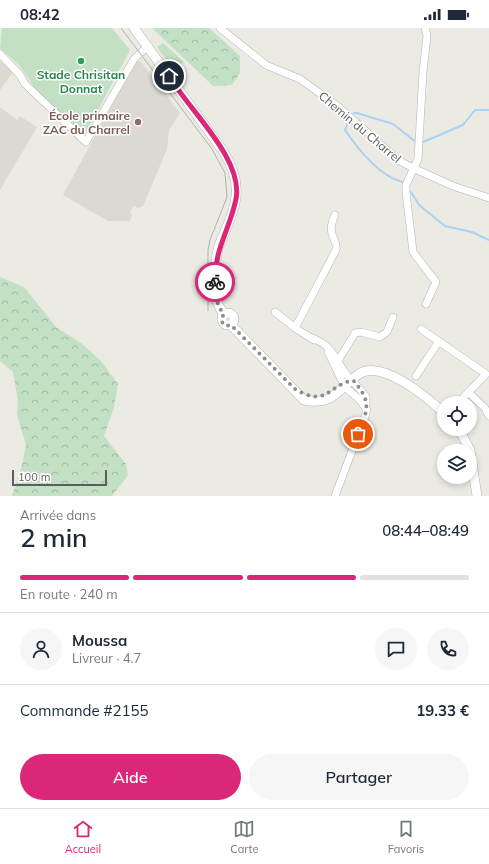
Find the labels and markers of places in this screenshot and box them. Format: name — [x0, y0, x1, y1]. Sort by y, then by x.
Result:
marker: Stade Chrisitan Donnat — [76, 56, 86, 66]
pin — [152, 59, 186, 93]
place label: Stade Chrisitan Donnat — [37, 67, 125, 96]
place label: École primaire ZAC du Charrel — [43, 108, 130, 137]
marker: École primaire ZAC du Charrel — [133, 117, 143, 127]
pin — [341, 417, 375, 451]

